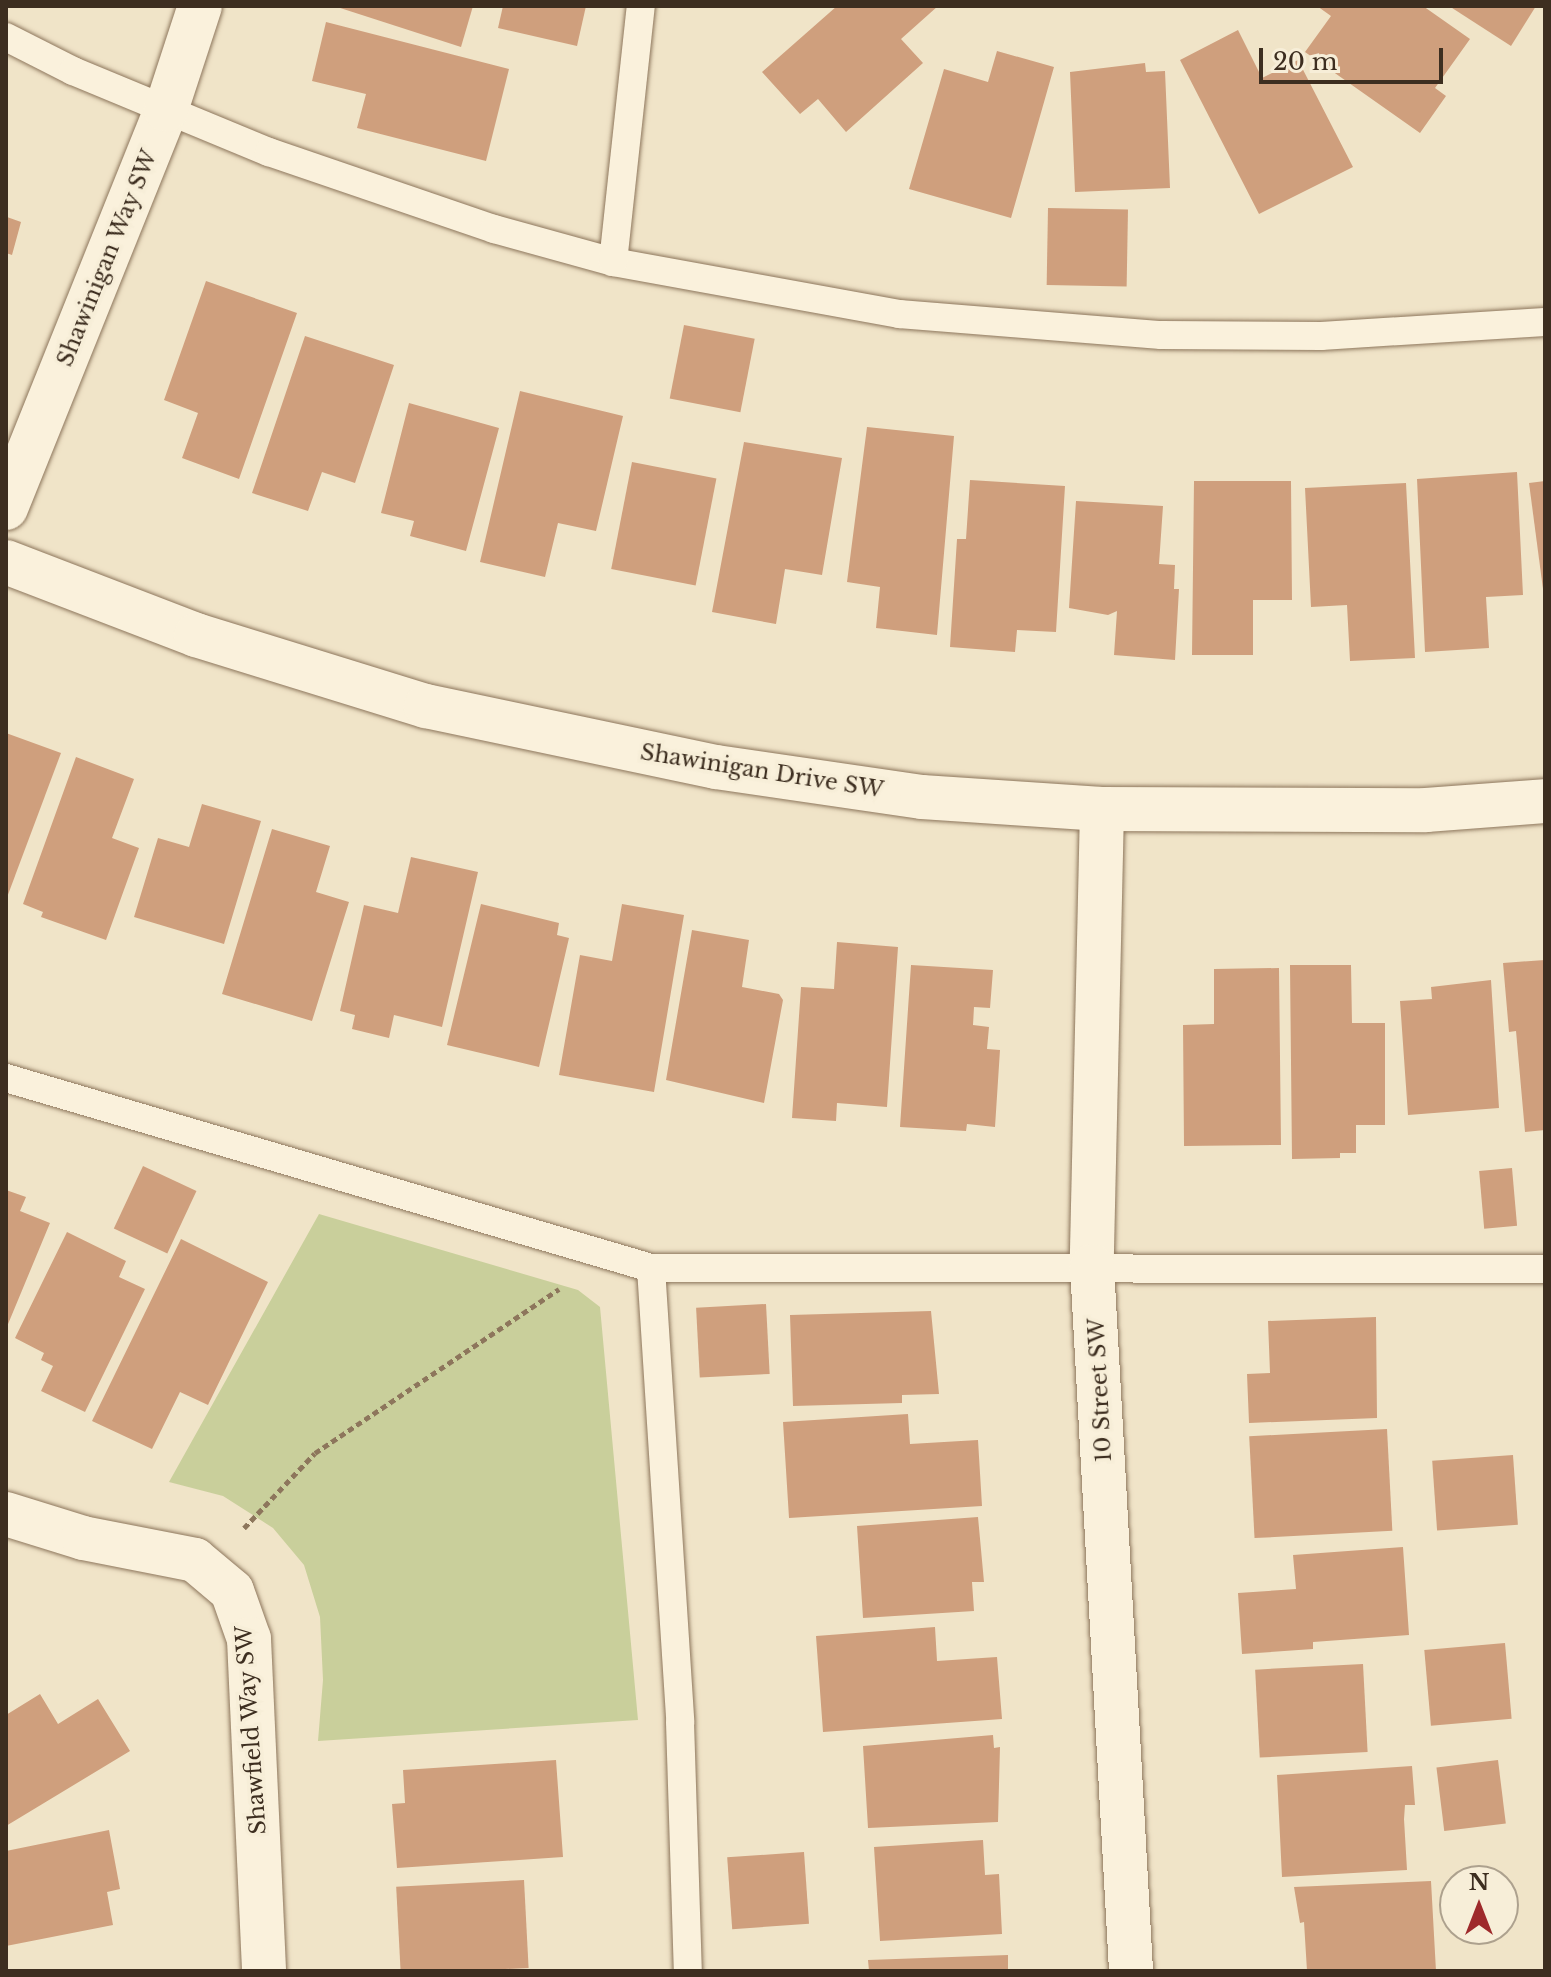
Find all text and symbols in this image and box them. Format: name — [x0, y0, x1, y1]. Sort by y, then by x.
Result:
scale bar — [1263, 32, 1447, 82]
text: 20 m — [1273, 47, 1338, 76]
street label: Shawinigan Way SW — [51, 145, 163, 371]
street label: Shawinigan Drive SW — [638, 739, 886, 803]
street label: 10 Street SW — [1083, 1317, 1117, 1463]
street label: Shawfield Way SW — [230, 1624, 272, 1836]
north arrow — [1439, 1865, 1519, 1945]
text: N — [1469, 1869, 1489, 1896]

